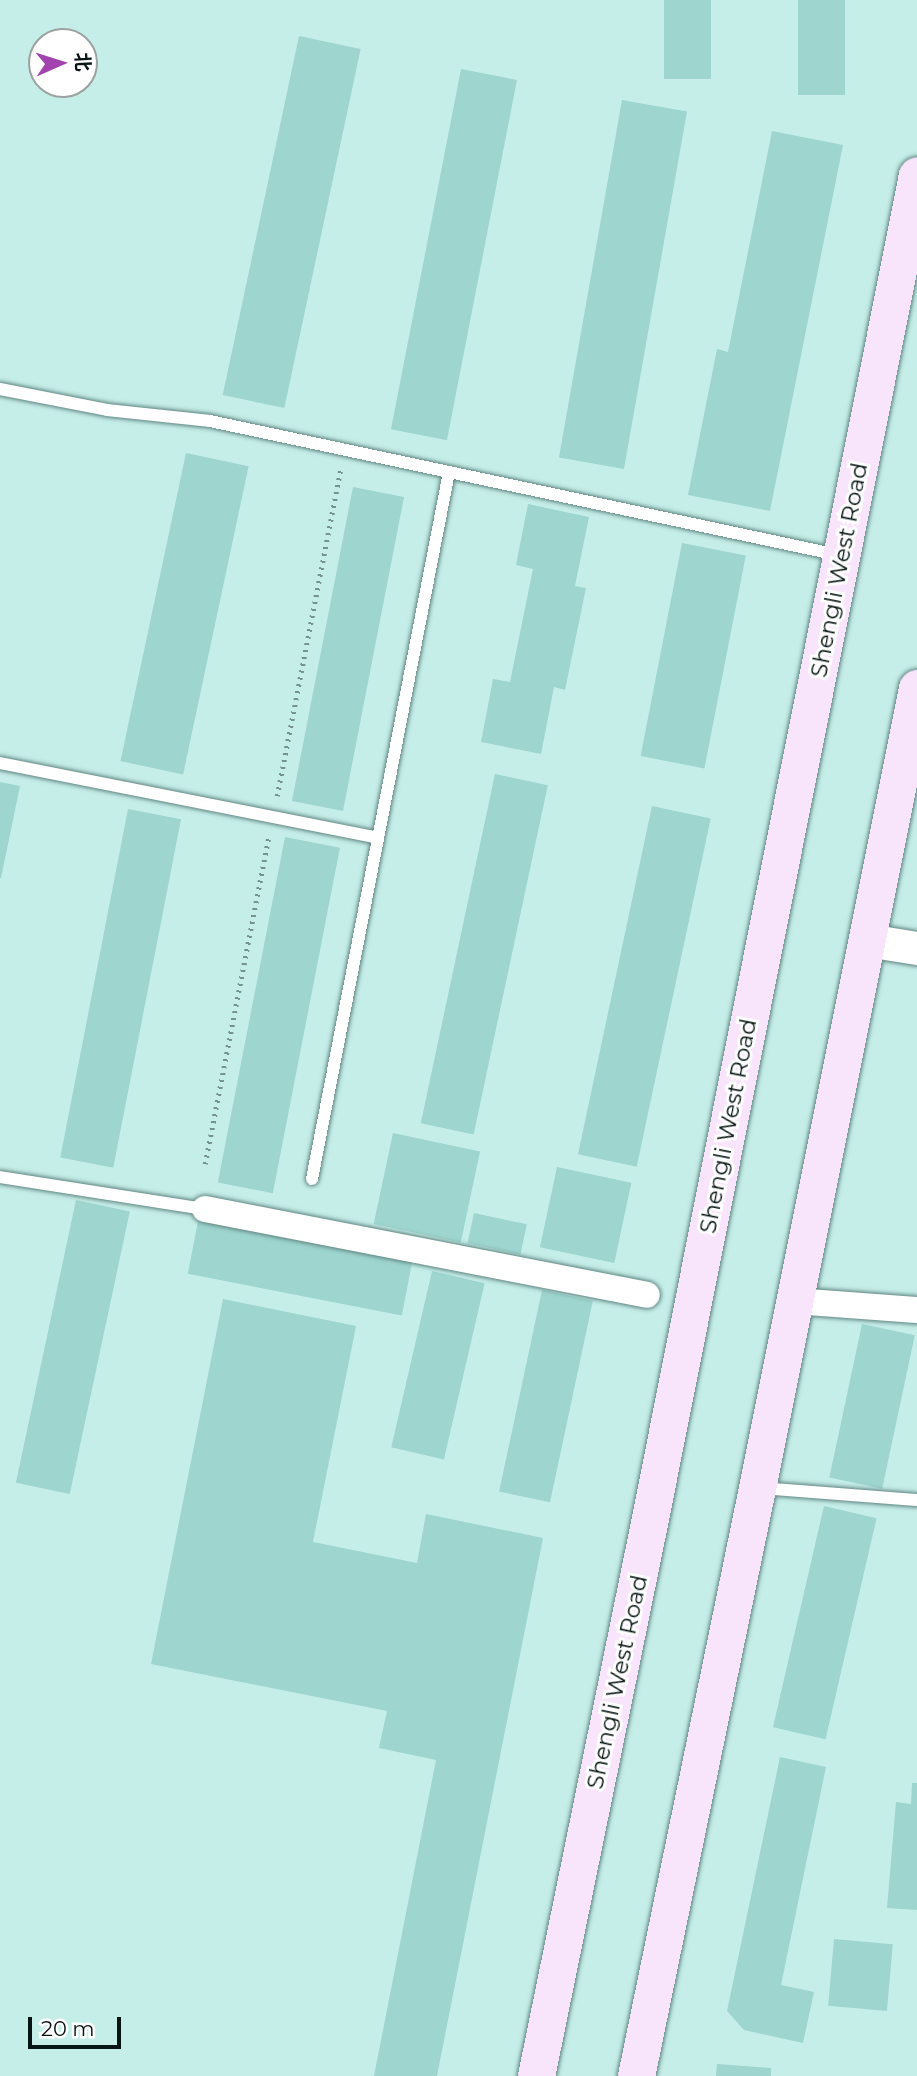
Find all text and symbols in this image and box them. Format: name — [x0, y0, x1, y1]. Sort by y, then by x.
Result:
north arrow — [28, 28, 98, 98]
text: 北 — [70, 52, 94, 72]
street label: Shengli West Road — [805, 460, 873, 680]
street label: Shengli West Road — [694, 1016, 762, 1236]
street label: Shengli West Road — [581, 1572, 653, 1792]
scale bar — [32, 2002, 124, 2046]
text: 20 m — [41, 2016, 95, 2041]

